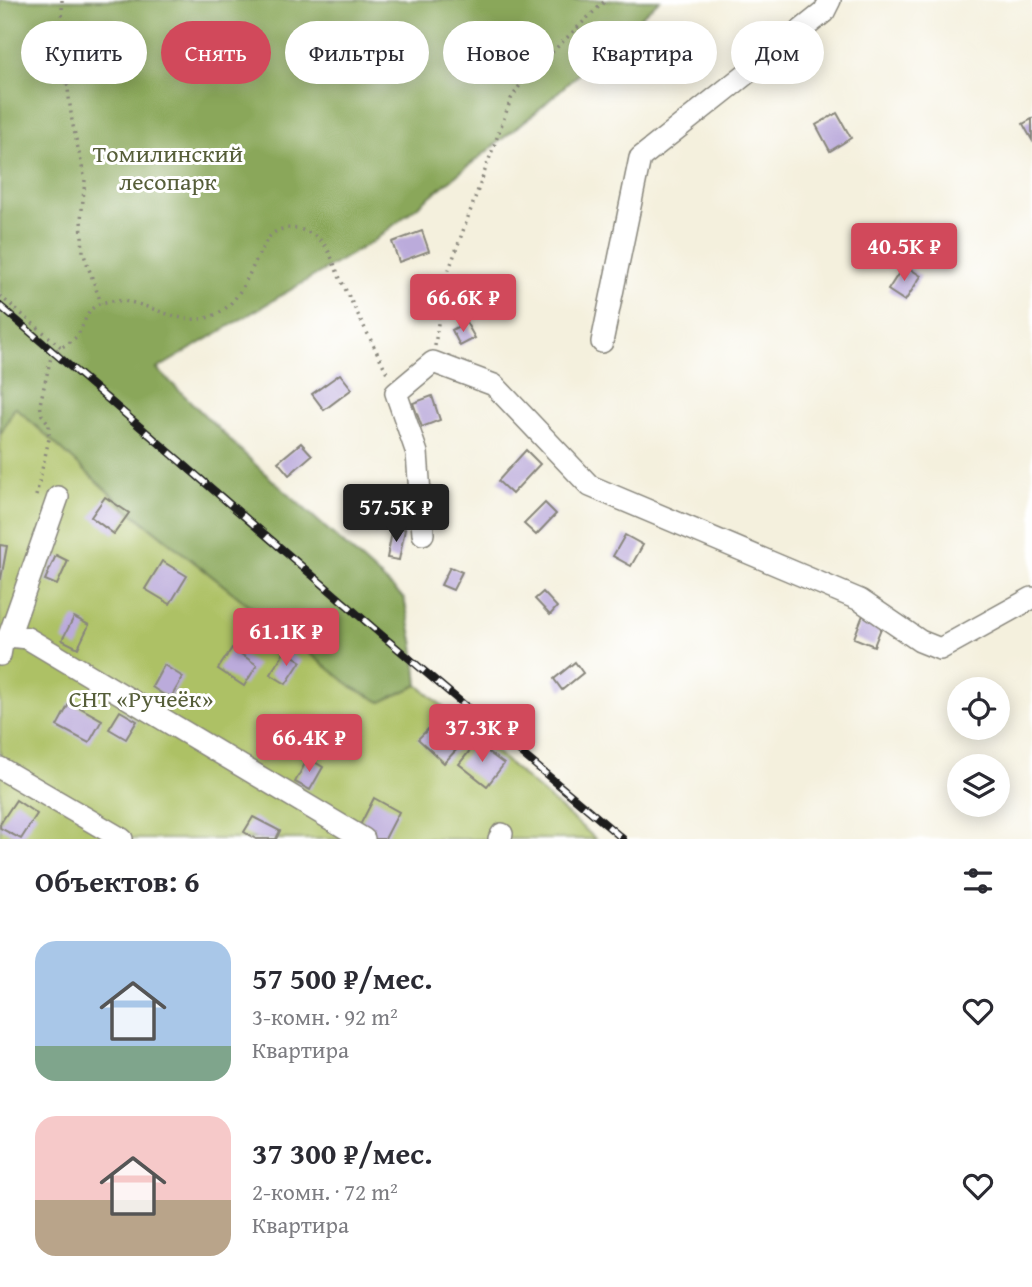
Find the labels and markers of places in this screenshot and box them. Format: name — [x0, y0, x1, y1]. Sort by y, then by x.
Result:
pin: 40.5K ₽ — [839, 224, 969, 283]
pin: 66.6K ₽ — [398, 274, 528, 334]
pin: 57.5K ₽ — [331, 484, 461, 544]
pin: 61.1K ₽ — [221, 608, 351, 668]
pin: 37.3K ₽ — [417, 704, 547, 764]
pin: 66.4K ₽ — [244, 714, 374, 774]

